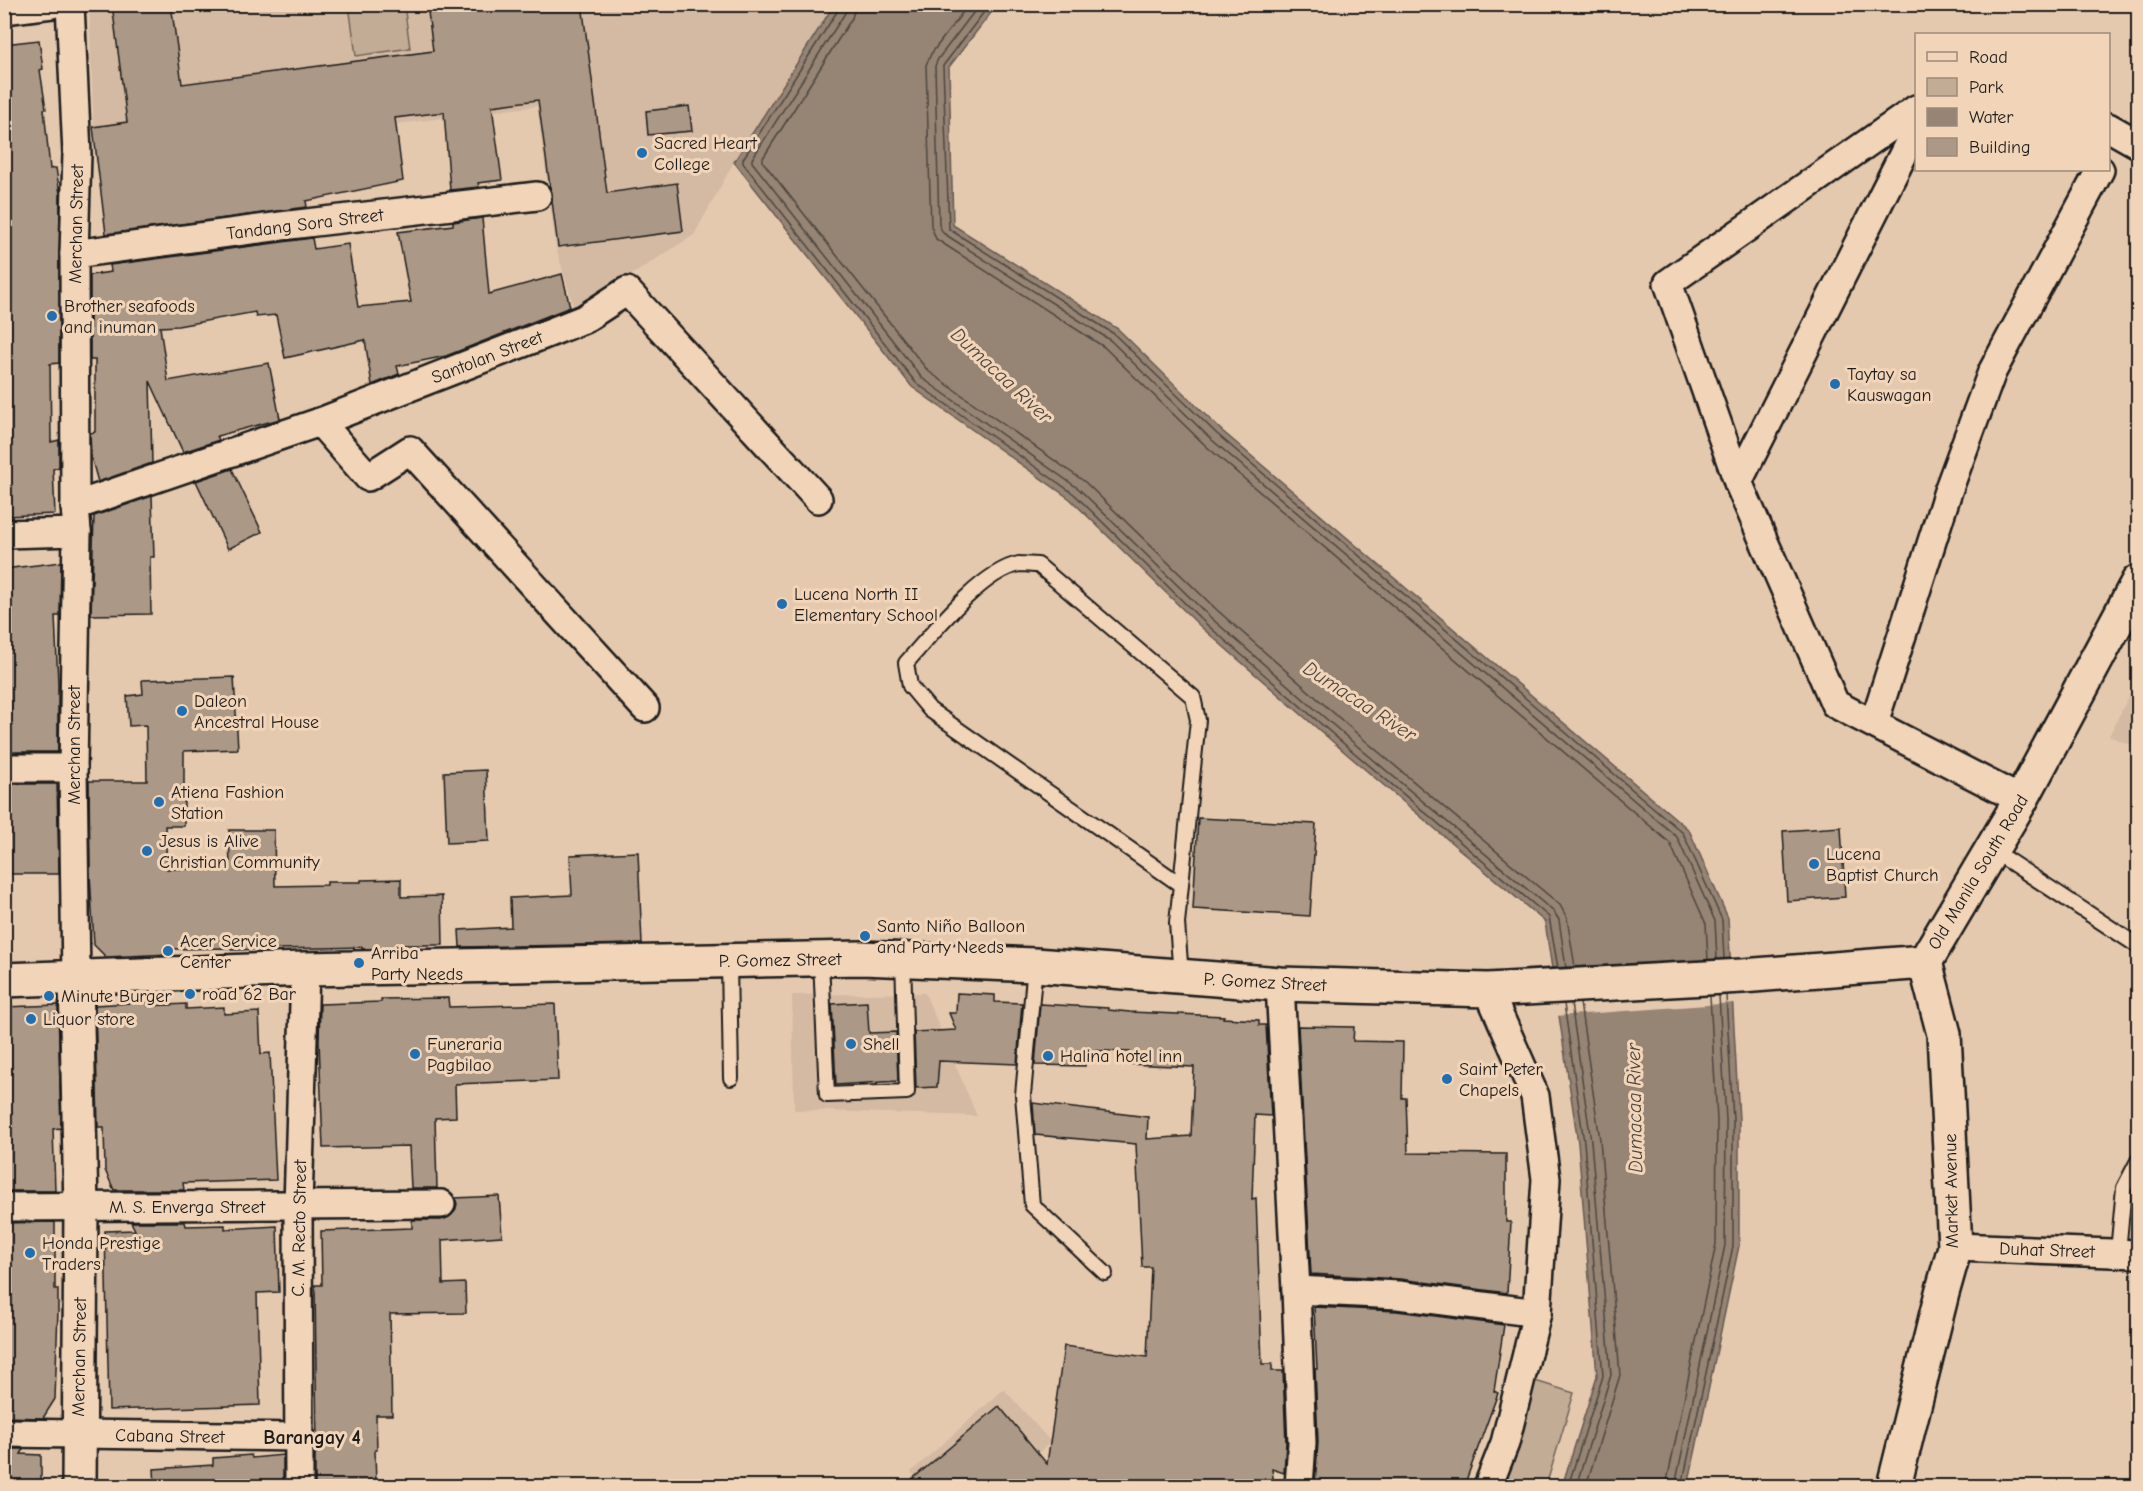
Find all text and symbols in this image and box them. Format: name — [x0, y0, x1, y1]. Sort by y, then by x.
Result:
legend — [1915, 33, 2110, 171]
text: Road — [1969, 47, 2008, 68]
text: Park — [1969, 77, 2004, 98]
text: Water — [1969, 107, 2014, 128]
place label: Sacred Heart College — [654, 133, 758, 175]
text: Building — [1969, 137, 2031, 158]
marker: Sacred Heart College — [635, 146, 649, 160]
street label: Merchan Street — [65, 163, 88, 284]
street label: Tandang Sora Street — [225, 204, 386, 245]
place label: Brother seafoods and inuman — [64, 296, 195, 338]
marker: Brother seafoods and inuman — [45, 309, 59, 323]
water label: Dumacaa River — [946, 323, 1058, 429]
street label: Santolan Street — [429, 326, 547, 388]
place label: Taytay sa Kauswagan — [1847, 364, 1932, 406]
marker: Taytay sa Kauswagan — [1828, 377, 1842, 391]
place label: Lucena North II Elementary School — [794, 584, 938, 626]
marker: Lucena North II Elementary School — [775, 597, 789, 611]
water label: Dumacaa River — [1299, 656, 1421, 747]
street label: Merchan Street — [64, 684, 85, 805]
place label: Daleon Ancestral House — [194, 691, 319, 733]
marker: Daleon Ancestral House — [175, 704, 189, 718]
place label: Atiena Fashion Station — [171, 782, 284, 824]
street label: Old Manila South Road — [1924, 791, 2033, 954]
marker: Atiena Fashion Station — [152, 795, 166, 809]
place label: Jesus is Alive Christian Community — [159, 831, 321, 873]
marker: Jesus is Alive Christian Community — [140, 844, 154, 858]
place label: Lucena Baptist Church — [1826, 844, 1939, 886]
marker: Lucena Baptist Church — [1807, 857, 1821, 871]
place label: Santo Niño Balloon and Party Needs — [877, 916, 1025, 958]
marker: Santo Niño Balloon and Party Needs — [858, 929, 872, 943]
place label: Acer Service Center — [180, 931, 277, 973]
place label: Arriba Party Needs — [371, 943, 463, 985]
marker: Acer Service Center — [161, 944, 175, 958]
street label: P. Gomez Street — [718, 949, 842, 972]
marker: Arriba Party Needs — [352, 956, 366, 970]
street label: P. Gomez Street — [1203, 969, 1328, 996]
place label: road 62 Bar — [202, 984, 297, 1005]
place label: Minute Burger — [61, 986, 172, 1007]
marker: road 62 Bar — [183, 987, 197, 1001]
marker: Minute Burger — [42, 989, 56, 1003]
place label: Liquor store — [43, 1009, 135, 1030]
marker: Liquor store — [24, 1012, 38, 1026]
place label: Funeraria Pagbilao — [427, 1034, 502, 1076]
place label: Shell — [863, 1034, 900, 1055]
marker: Shell — [844, 1037, 858, 1051]
water label: Dumacaa River — [1622, 1042, 1647, 1173]
place label: Halina hotel inn — [1060, 1046, 1182, 1067]
marker: Funeraria Pagbilao — [408, 1047, 422, 1061]
marker: Halina hotel inn — [1041, 1049, 1055, 1063]
place label: Saint Peter Chapels — [1459, 1059, 1543, 1101]
marker: Saint Peter Chapels — [1440, 1072, 1454, 1086]
street label: Market Avenue — [1940, 1133, 1963, 1249]
street label: C. M. Recto Street — [288, 1158, 311, 1297]
street label: M. S. Enverga Street — [109, 1197, 266, 1218]
place label: Honda Prestige Traders — [42, 1233, 161, 1275]
street label: Duhat Street — [1999, 1238, 2096, 1263]
marker: Honda Prestige Traders — [23, 1246, 37, 1260]
street label: Merchan Street — [68, 1296, 91, 1417]
street label: Cabana Street — [115, 1425, 226, 1448]
district label: Barangay 4 — [263, 1426, 361, 1449]

